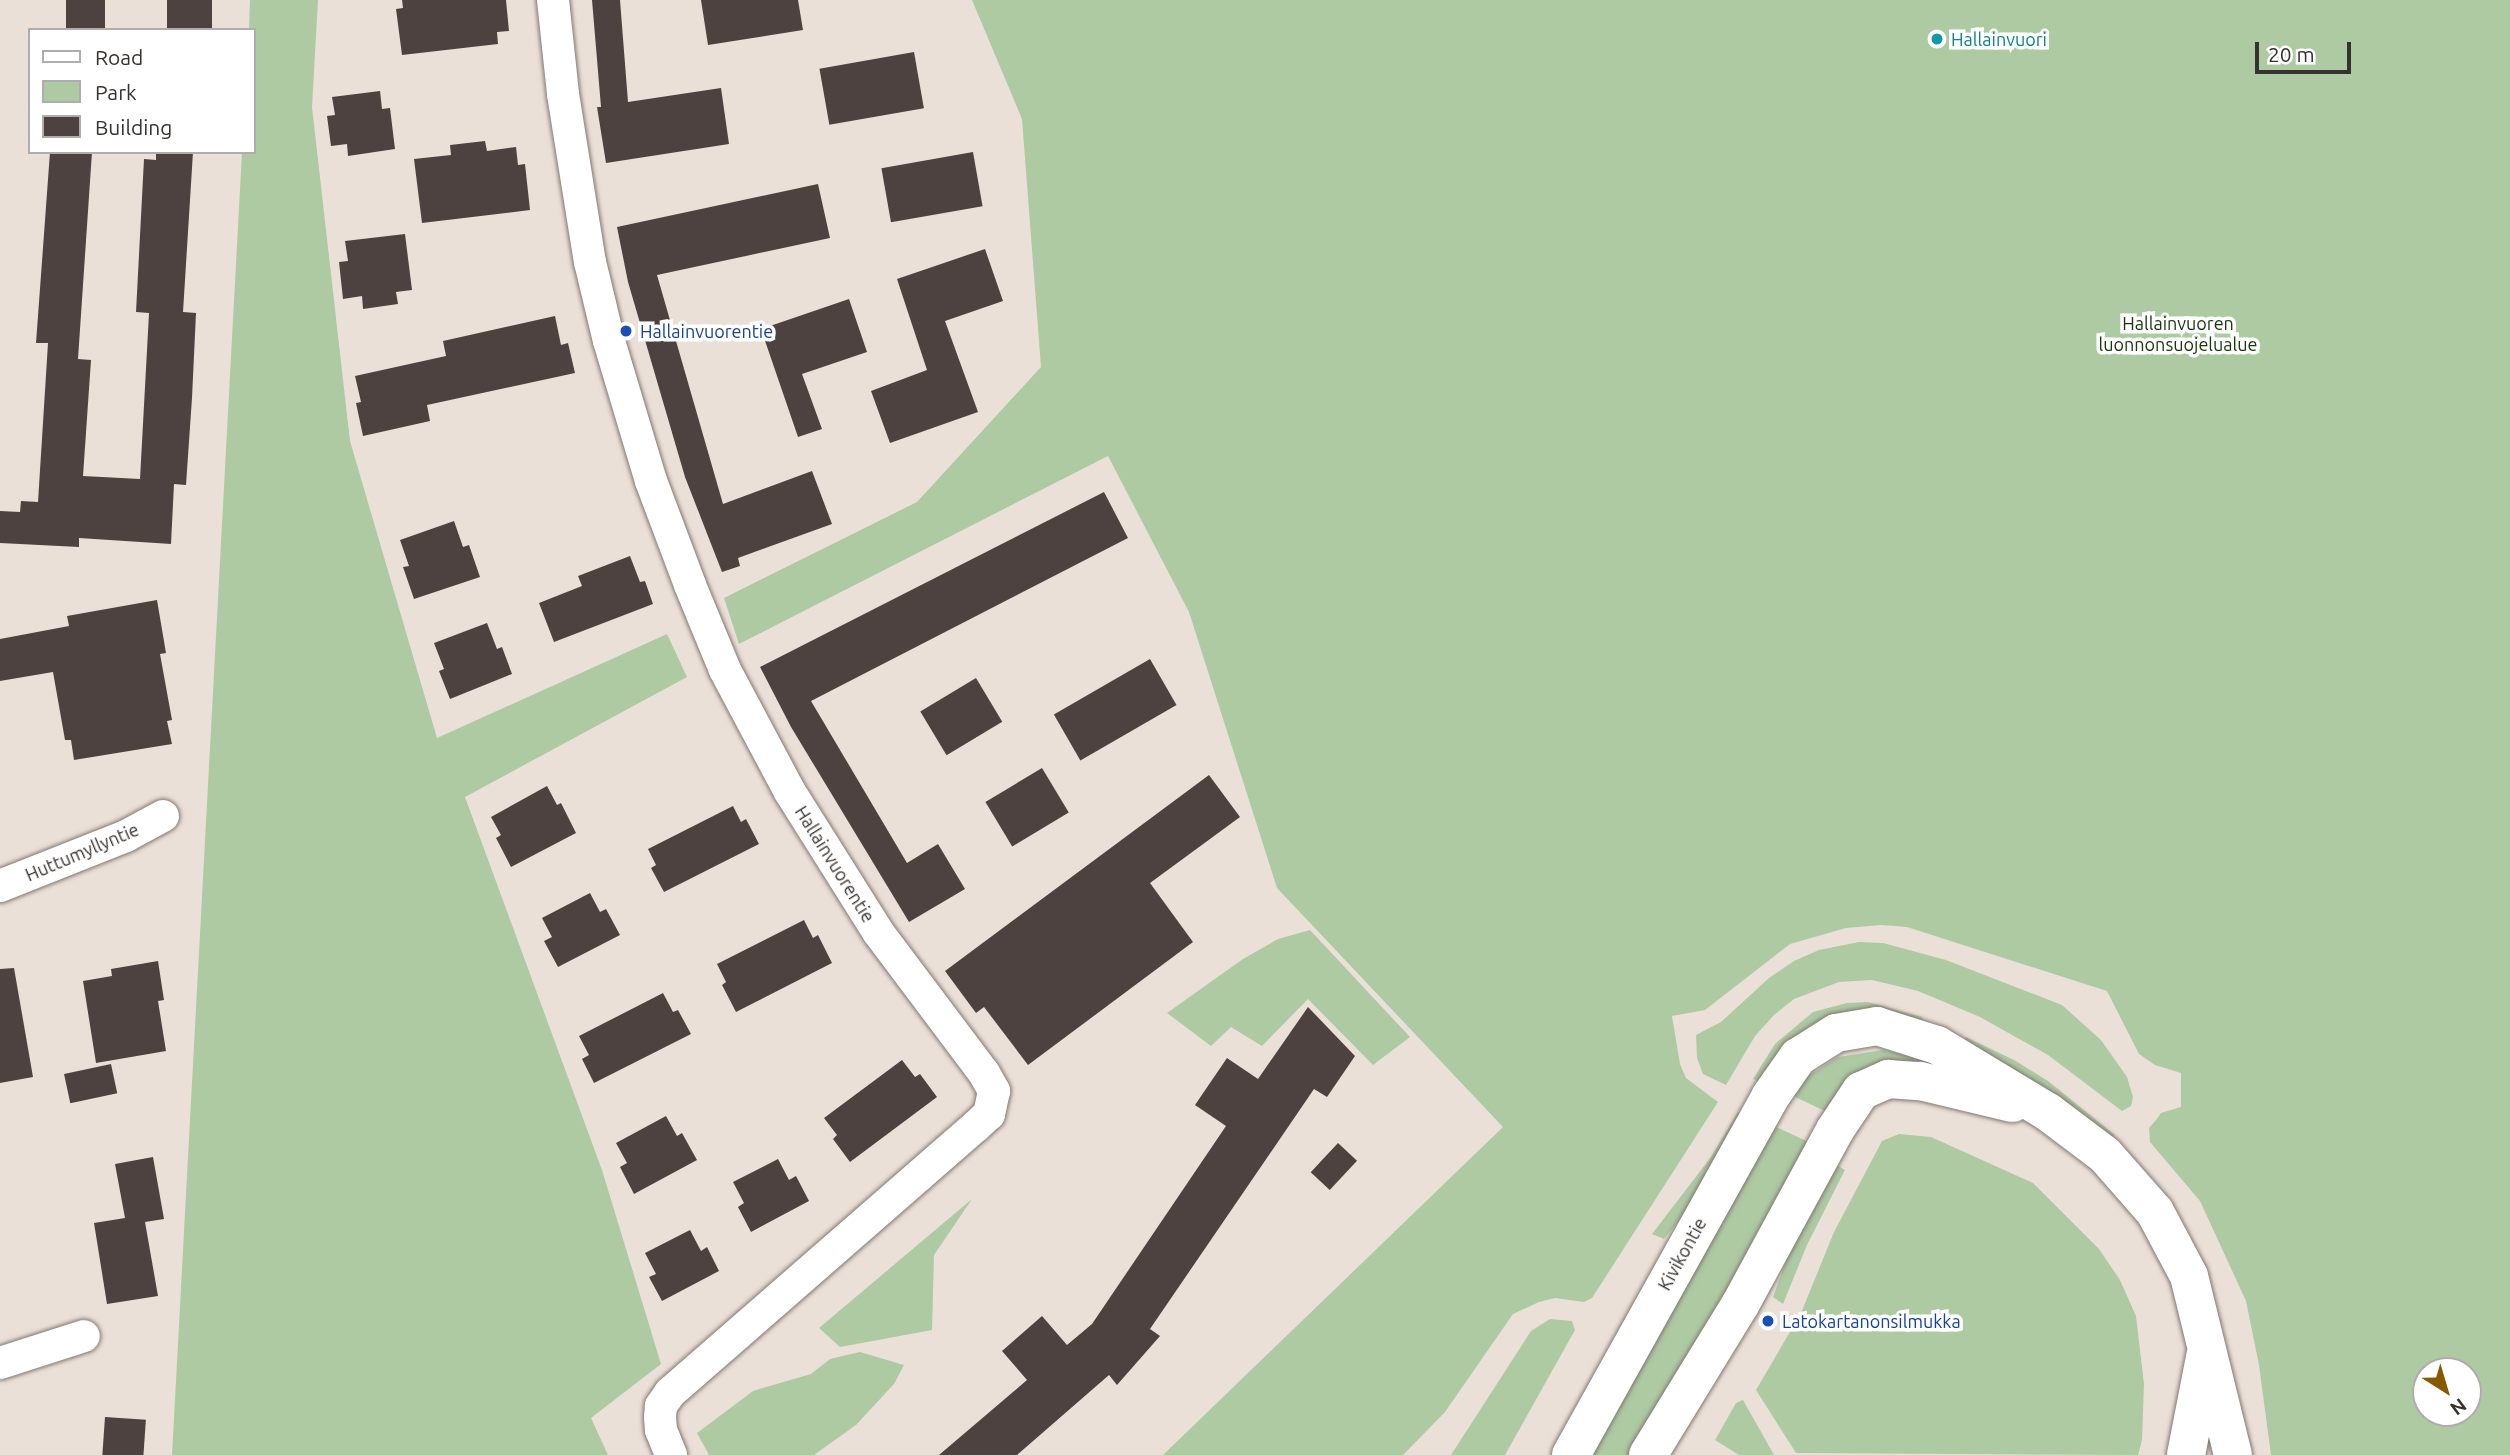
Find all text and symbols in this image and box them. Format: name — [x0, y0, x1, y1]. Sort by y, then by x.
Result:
legend — [28, 28, 256, 154]
place label: Hallainvuori — [1951, 28, 2047, 50]
scale bar — [2258, 28, 2354, 72]
marker: Hallainvuori — [1929, 31, 1945, 47]
text: 20 m — [2268, 42, 2315, 66]
text: Road — [95, 45, 143, 69]
text: Park — [95, 80, 137, 104]
text: Building — [95, 115, 172, 139]
park label: Hallainvuoren luonnonsuojelualue — [2099, 313, 2257, 356]
place label: Hallainvuorentie — [640, 320, 773, 342]
marker: Hallainvuorentie — [618, 323, 634, 339]
street label: Hallainvuorentie — [791, 802, 879, 926]
street label: Huttumyllyntie — [22, 818, 142, 886]
street label: Kivikontie — [1653, 1214, 1711, 1294]
place label: Latokartanonsilmukka — [1782, 1310, 1961, 1332]
marker: Latokartanonsilmukka — [1760, 1313, 1776, 1329]
north arrow — [2412, 1357, 2482, 1427]
text: N — [2446, 1394, 2471, 1420]

